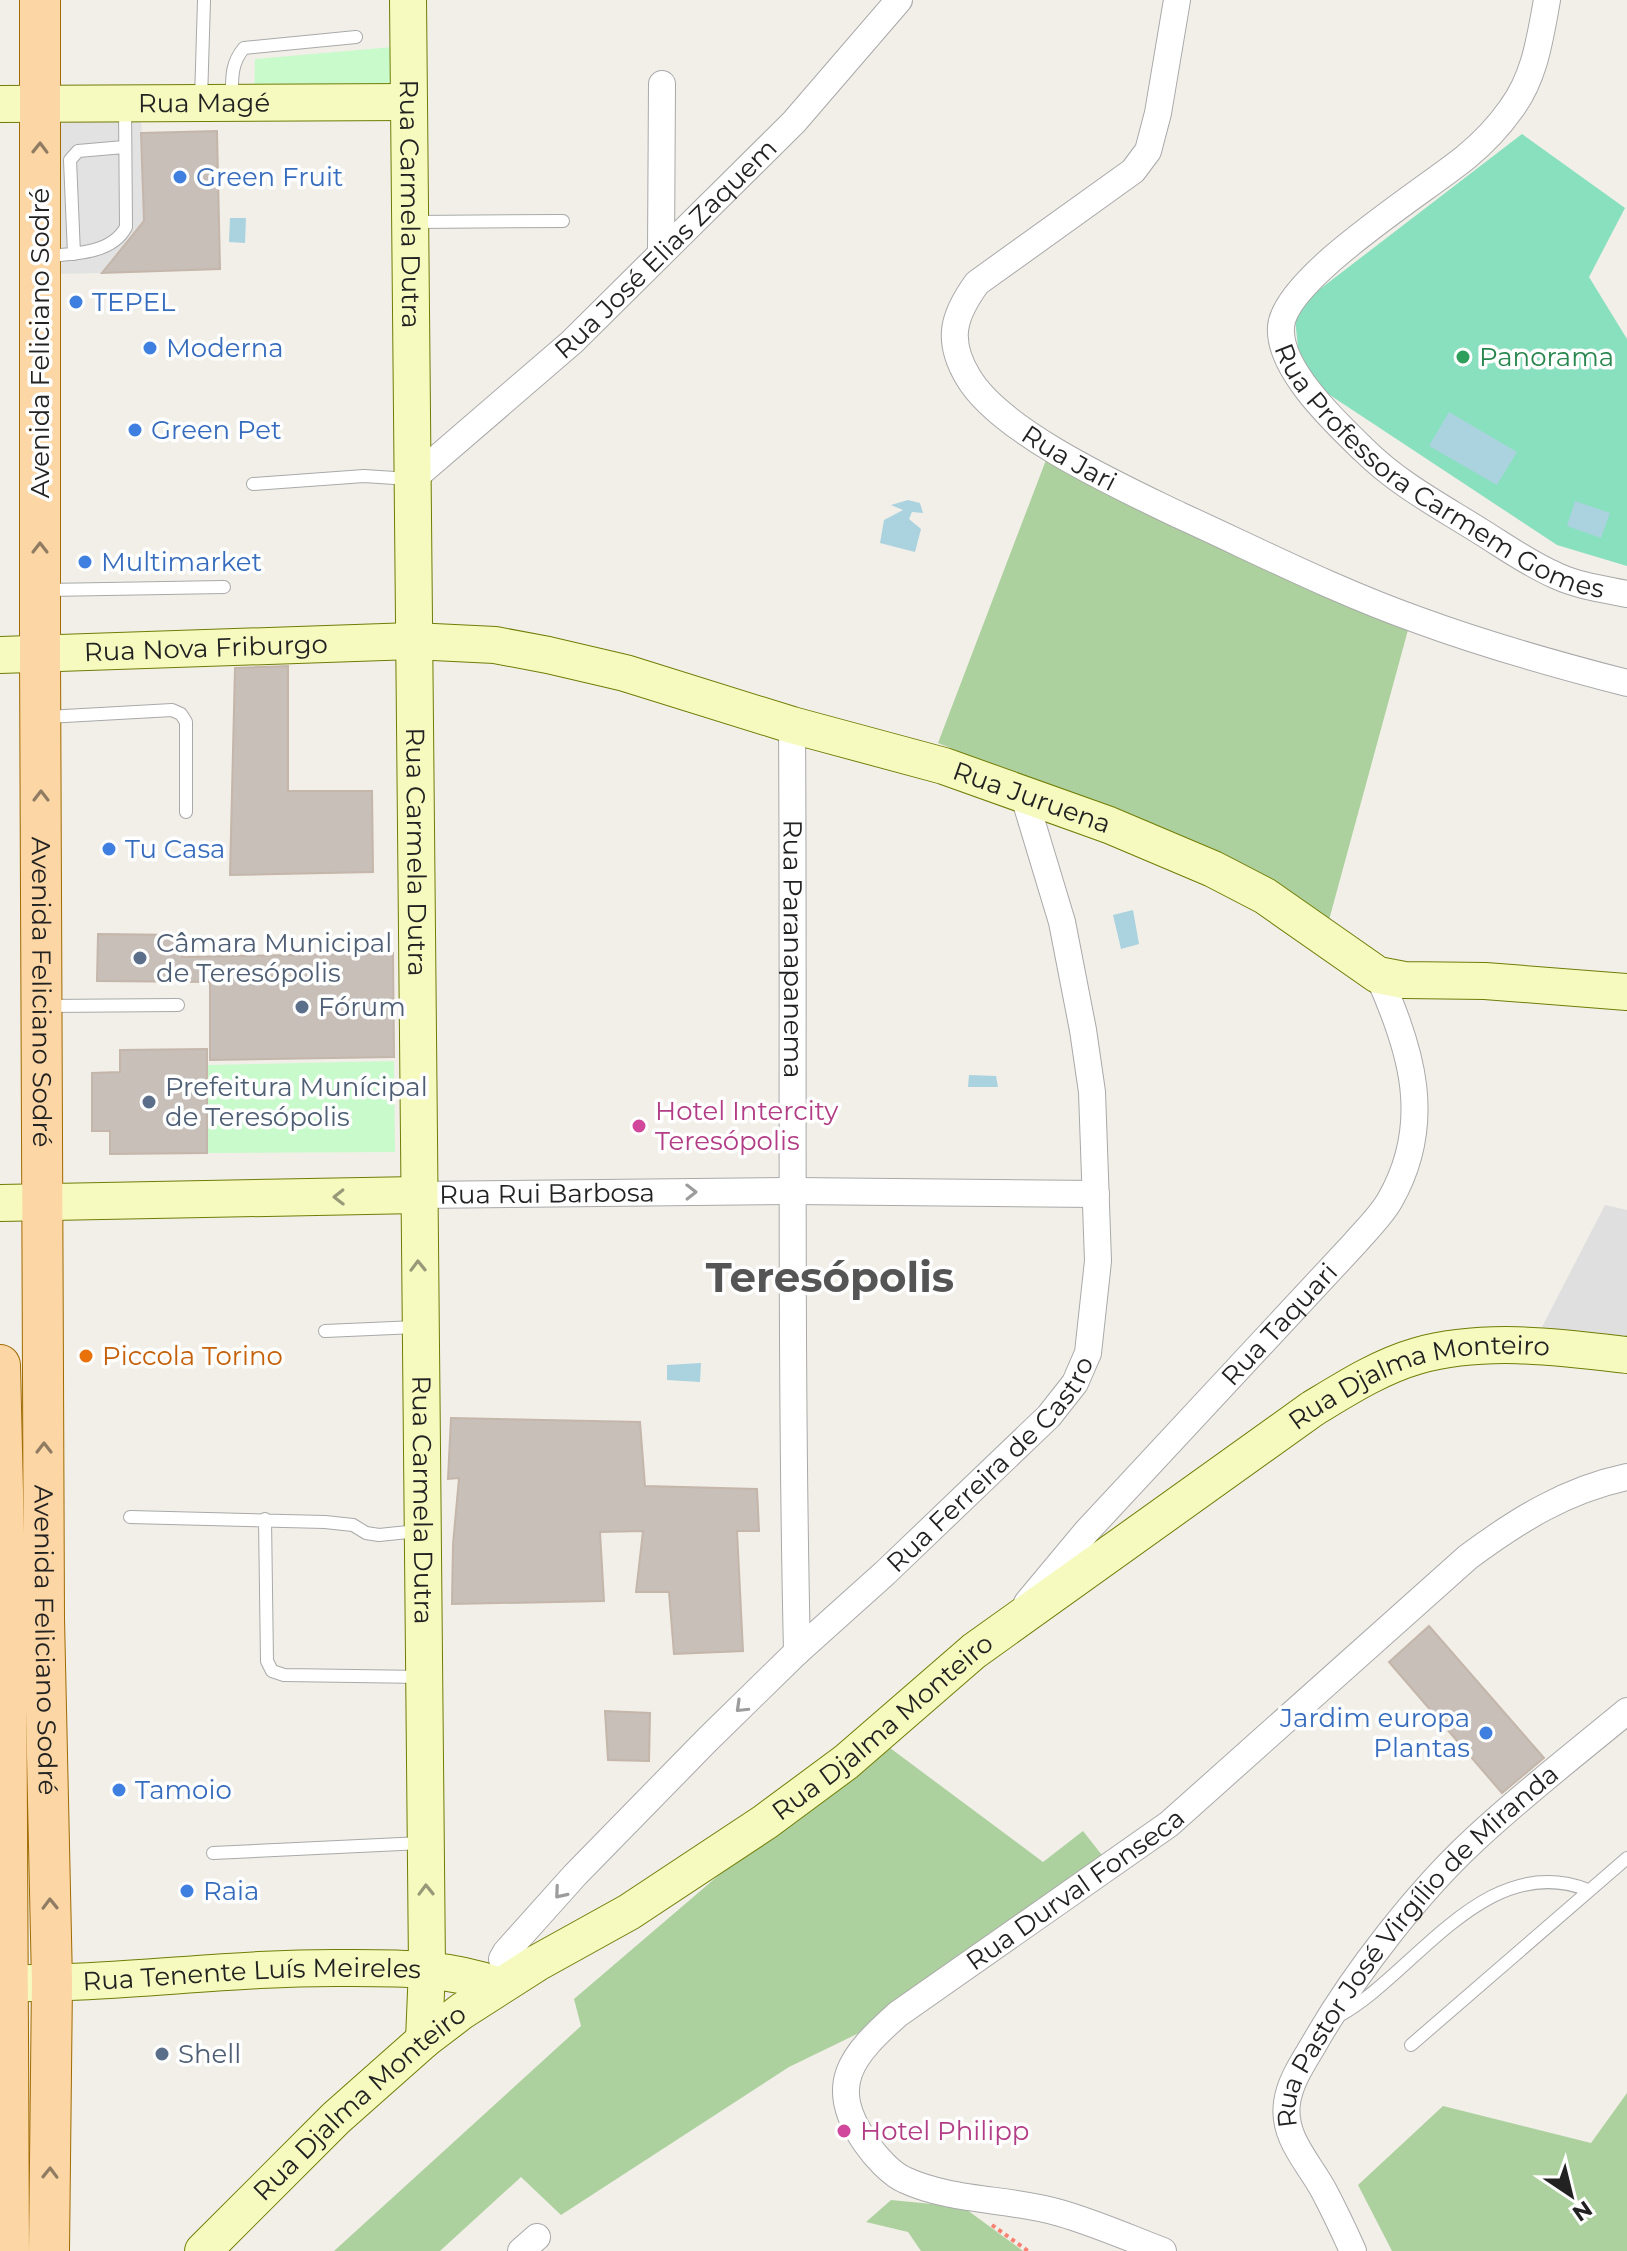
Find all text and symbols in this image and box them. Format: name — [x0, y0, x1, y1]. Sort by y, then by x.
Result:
street label: Rua Carmela Dutra — [393, 79, 427, 329]
street label: Rua Magé — [138, 87, 270, 119]
street label: Rua José Elias Zaquem — [548, 132, 784, 366]
one-way arrow — [32, 141, 49, 154]
place label: Green Fruit — [196, 161, 343, 193]
marker: Green Fruit — [171, 168, 189, 186]
street label: Avenida Feliciano Sodré — [24, 188, 56, 498]
place label: TEPEL — [92, 286, 176, 318]
marker: TEPEL — [67, 293, 85, 311]
place label: Moderna — [166, 332, 284, 364]
marker: Moderna — [141, 339, 159, 357]
street label: Rua Professora Carmem Gomes — [1268, 339, 1607, 605]
place label: Panorama — [1479, 341, 1614, 373]
marker: Panorama — [1454, 348, 1472, 366]
place label: Green Pet — [151, 414, 282, 446]
street label: Rua Jari — [1016, 418, 1122, 498]
marker: Green Pet — [126, 421, 144, 439]
one-way arrow — [31, 541, 49, 554]
place label: Multimarket — [101, 546, 262, 578]
marker: Multimarket — [76, 553, 94, 571]
street label: Rua Nova Friburgo — [83, 628, 328, 668]
street label: Rua Carmela Dutra — [399, 727, 433, 977]
street label: Rua Juruena — [949, 754, 1115, 840]
one-way arrow — [32, 789, 50, 802]
street label: Rua Paranapanema — [776, 820, 809, 1078]
place label: Tu Casa — [125, 833, 225, 865]
street label: Avenida Feliciano Sodré — [25, 837, 58, 1147]
marker: Tu Casa — [100, 840, 118, 858]
place label: Câmara Municipal de Teresópolis — [156, 927, 392, 989]
marker: Câmara Municipal de Teresópolis — [131, 949, 149, 967]
place label: Fórum — [318, 991, 406, 1023]
marker: Fórum — [293, 998, 311, 1016]
place label: Prefeitura Munícipal de Teresópolis — [165, 1071, 428, 1133]
marker: Prefeitura Munícipal de Teresópolis — [140, 1093, 158, 1111]
place label: Hotel Intercity Teresópolis — [655, 1095, 839, 1157]
marker: Hotel Intercity Teresópolis — [630, 1117, 648, 1135]
street label: Rua Rui Barbosa — [439, 1176, 655, 1211]
one-way arrow — [685, 1183, 698, 1201]
one-way arrow — [332, 1188, 345, 1205]
district label: Teresópolis — [706, 1251, 954, 1303]
street label: Rua Taquari — [1215, 1256, 1344, 1392]
one-way arrow — [409, 1259, 427, 1272]
street label: Rua Djalma Monteiro — [1282, 1329, 1551, 1437]
place label: Piccola Torino — [102, 1340, 283, 1372]
marker: Piccola Torino — [77, 1347, 95, 1365]
street label: Rua Ferreira de Castro — [880, 1352, 1101, 1579]
street label: Rua Carmela Dutra — [405, 1375, 440, 1625]
one-way arrow — [35, 1441, 53, 1454]
street label: Avenida Feliciano Sodré — [27, 1485, 64, 1796]
street label: Rua Djalma Monteiro — [766, 1627, 999, 1827]
one-way arrow — [736, 1698, 750, 1712]
place label: Jardim europa Plantas — [1279, 1702, 1470, 1764]
marker: Jardim europa Plantas — [1477, 1724, 1495, 1742]
street label: Rua Pastor José Virgílio de Miranda — [1270, 1758, 1565, 2130]
place label: Tamoio — [135, 1774, 232, 1806]
marker: Tamoio — [110, 1781, 128, 1799]
street label: Rua Durval Fonseca — [960, 1802, 1191, 1977]
place label: Raia — [203, 1875, 259, 1907]
marker: Raia — [178, 1882, 196, 1900]
one-way arrow — [417, 1883, 435, 1896]
one-way arrow — [555, 1884, 570, 1898]
one-way arrow — [41, 1897, 59, 1910]
street label: Rua Tenente Luís Meireles — [82, 1952, 422, 1998]
street label: Rua Djalma Monteiro — [246, 1998, 473, 2208]
place label: Shell — [178, 2038, 241, 2070]
marker: Shell — [153, 2045, 171, 2063]
place label: Hotel Philipp — [860, 2115, 1030, 2147]
marker: Hotel Philipp — [835, 2122, 853, 2140]
north arrow — [1531, 2155, 1611, 2235]
one-way arrow — [41, 2166, 59, 2179]
text: N — [1567, 2195, 1597, 2227]

